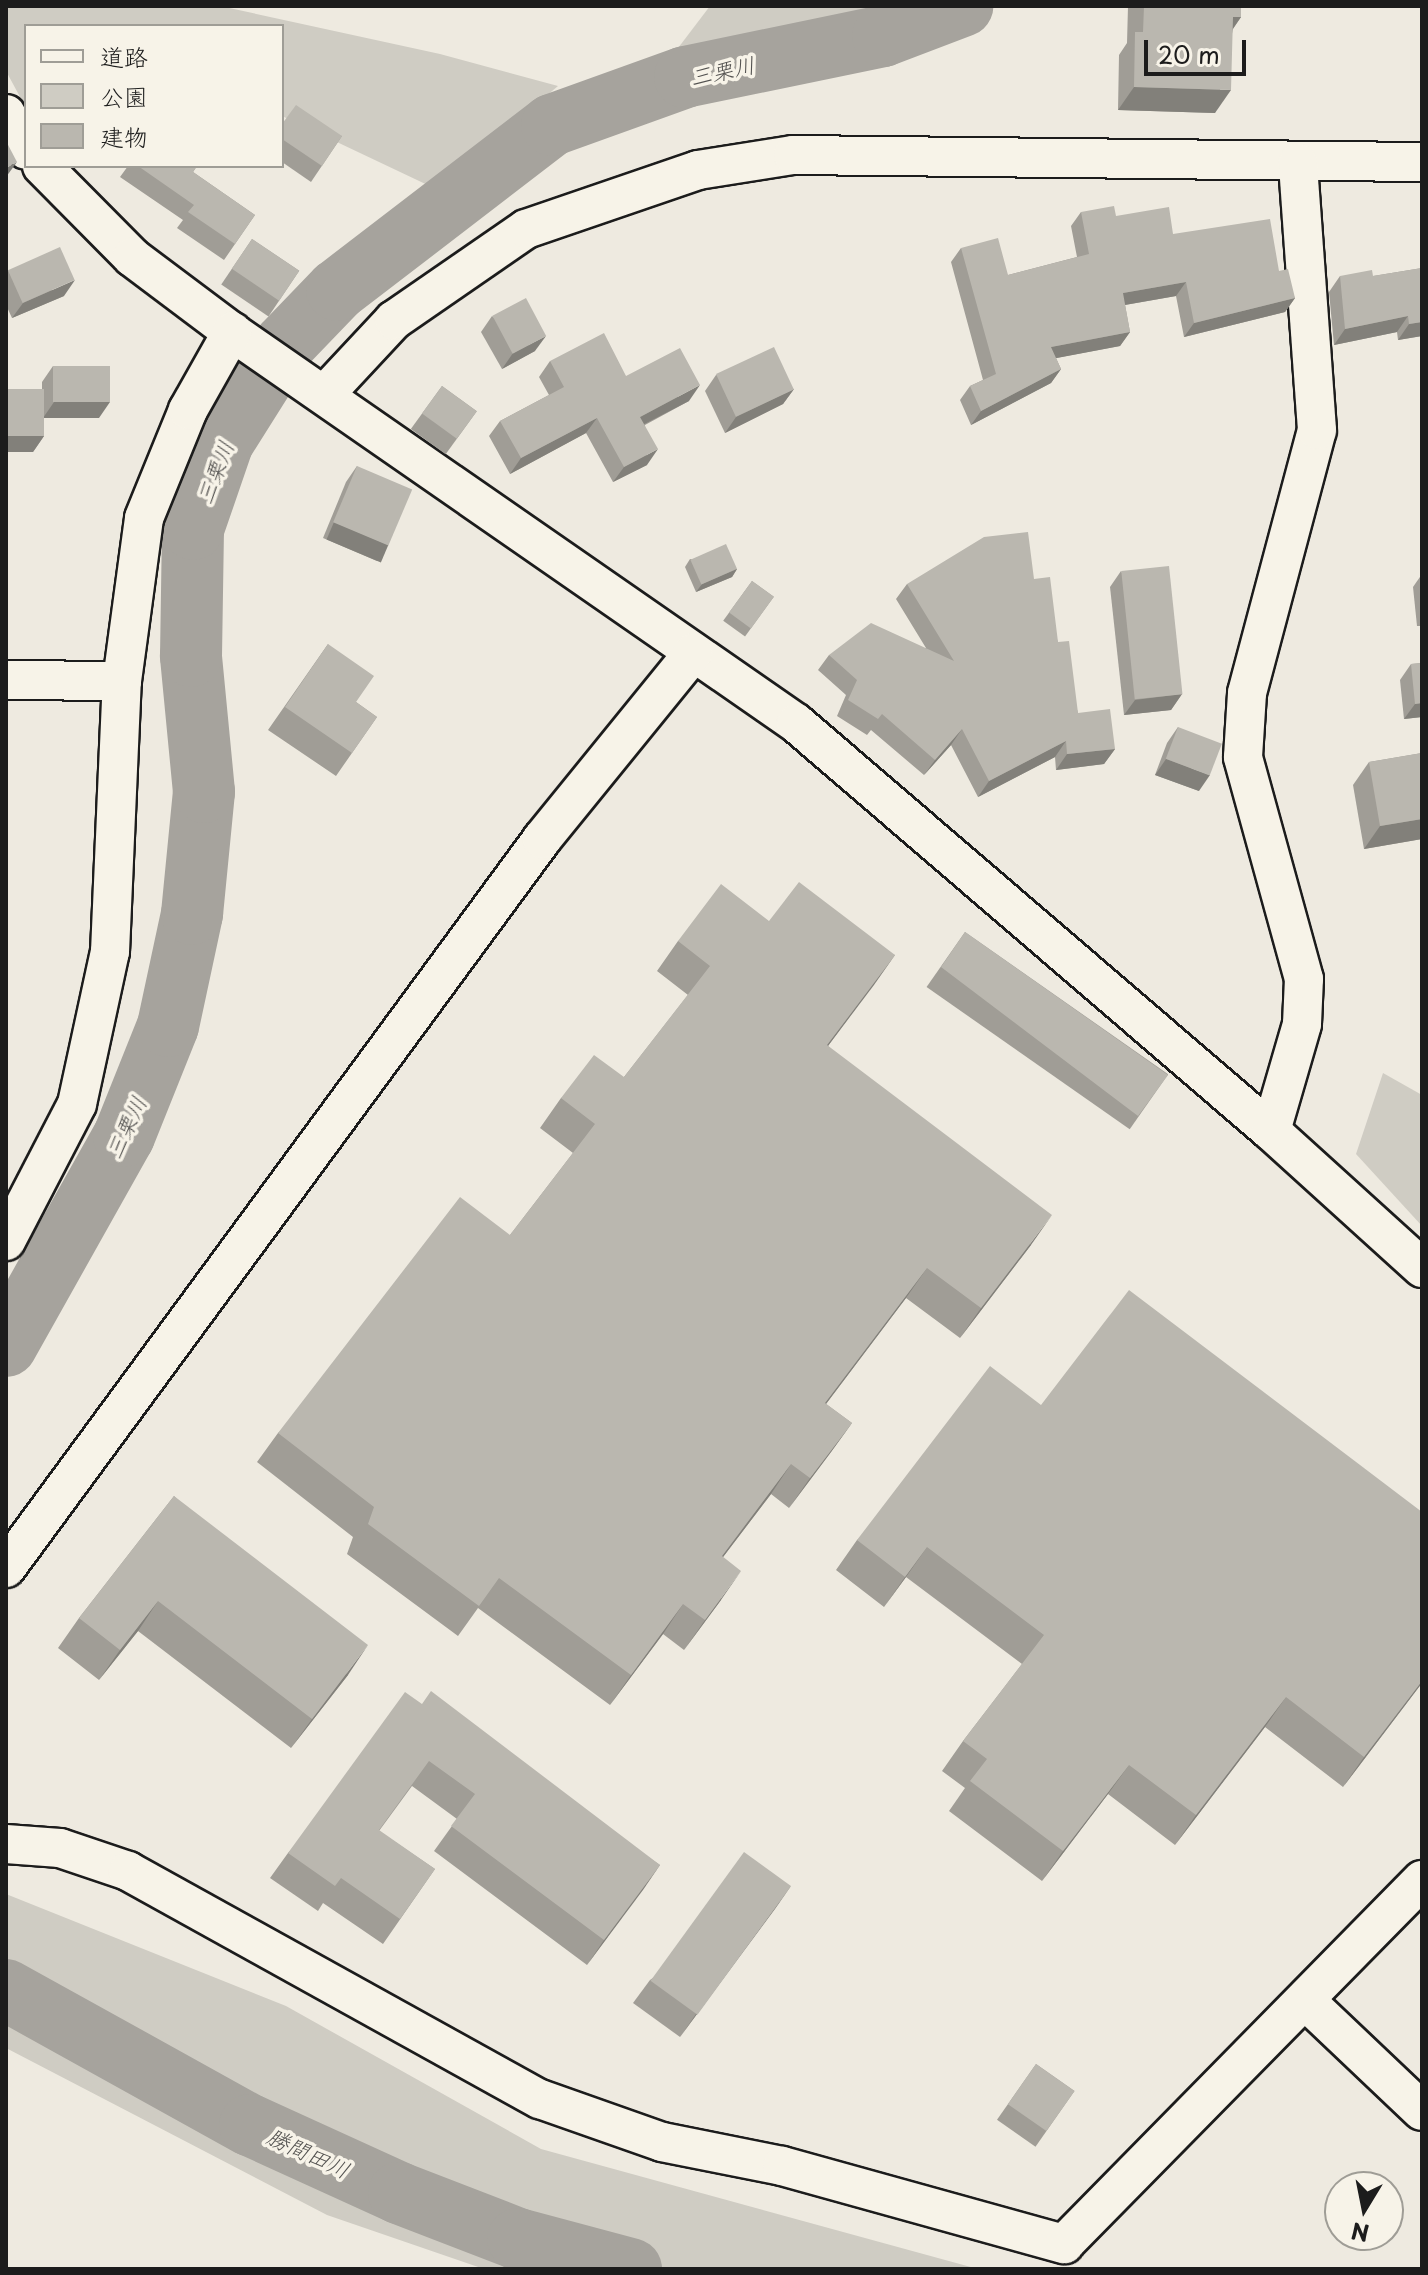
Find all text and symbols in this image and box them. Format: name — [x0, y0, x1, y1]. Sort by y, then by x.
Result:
legend — [24, 24, 284, 168]
scale bar — [1148, 24, 1250, 74]
text: 20 m — [1158, 36, 1220, 72]
text: 道路 — [100, 38, 148, 74]
water label: 三栗川 — [687, 50, 757, 90]
text: 公園 — [100, 78, 148, 114]
text: 建物 — [100, 118, 148, 154]
water label: 三栗川 — [190, 436, 238, 508]
water label: 三栗川 — [99, 1092, 151, 1162]
water label: 勝間田川 — [264, 2121, 354, 2183]
north arrow — [1324, 2171, 1404, 2251]
text: N — [1349, 2215, 1372, 2251]

